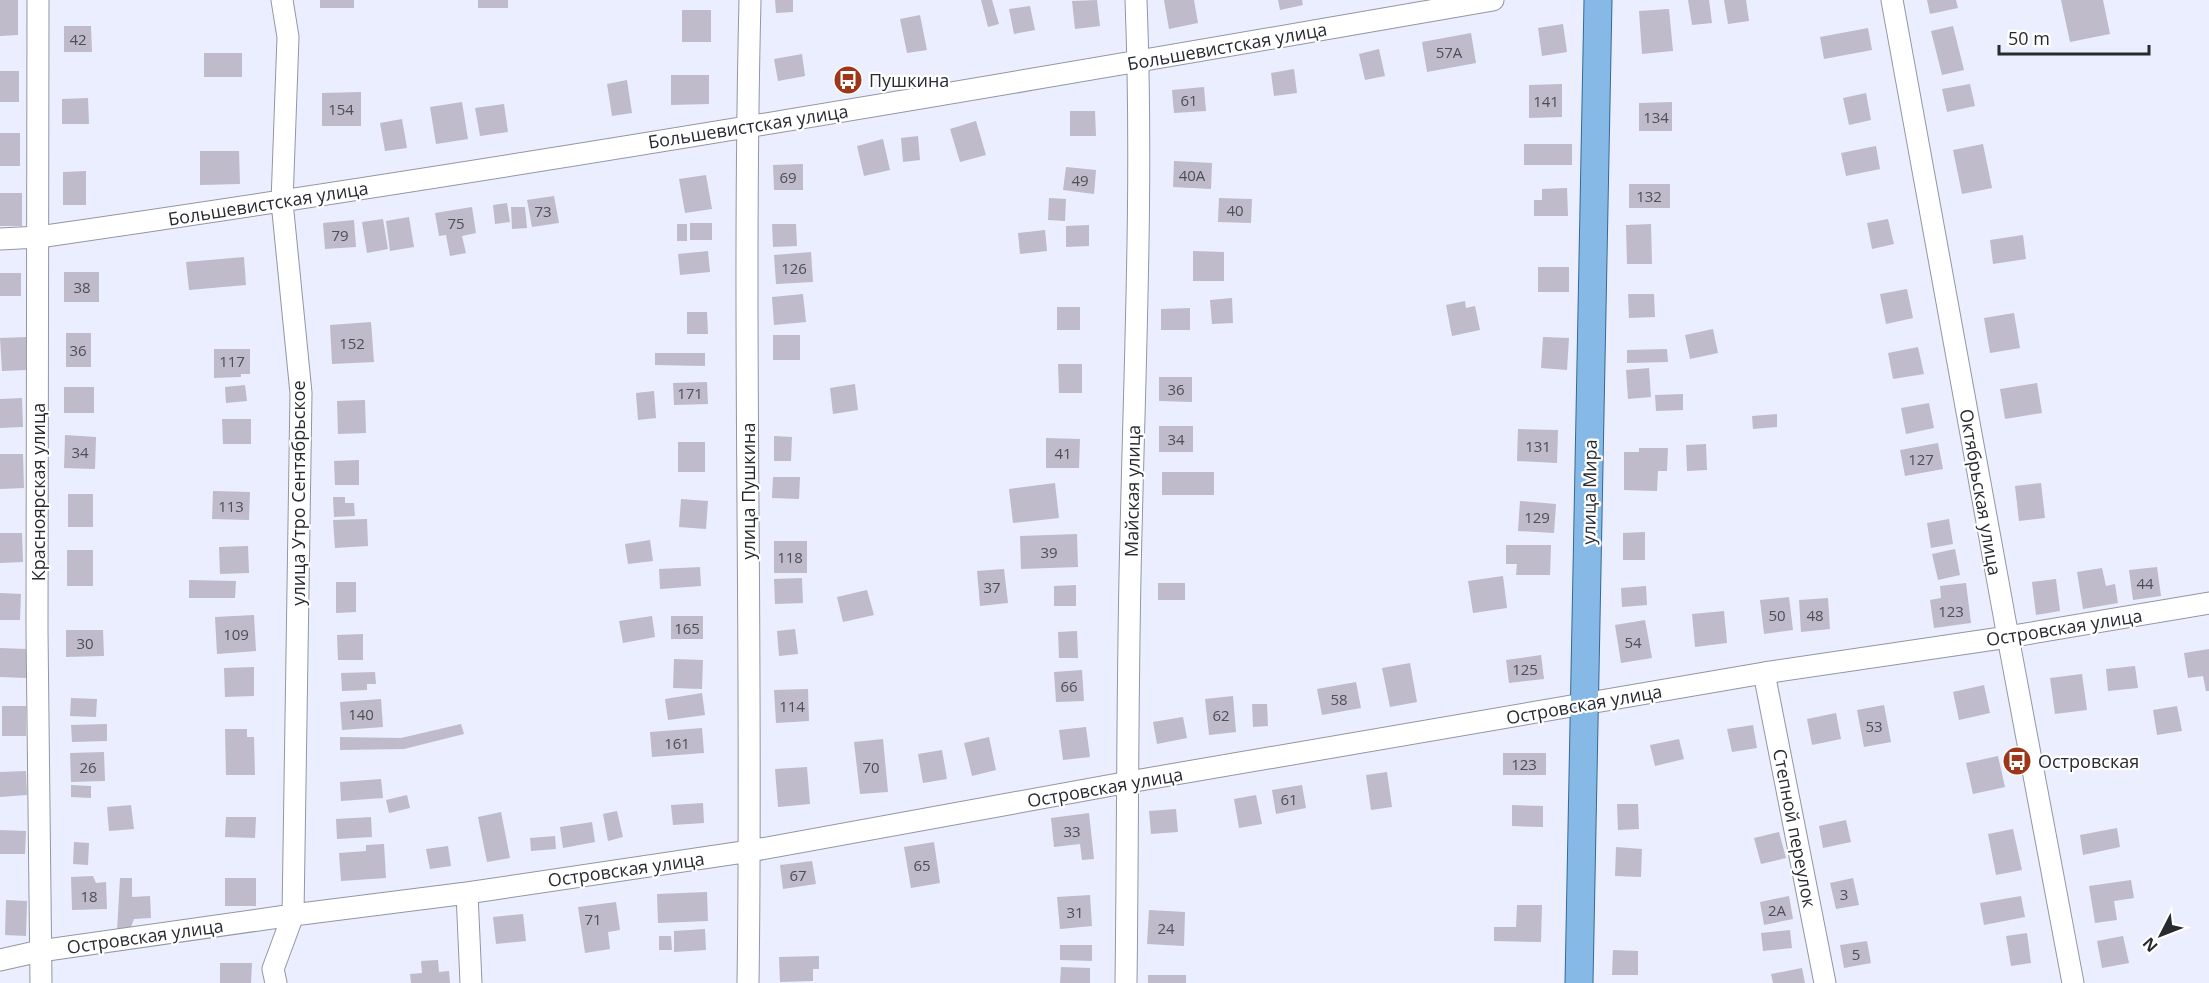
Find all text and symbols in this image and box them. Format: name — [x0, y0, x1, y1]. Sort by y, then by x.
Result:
street label: Большевистская улица — [1125, 17, 1329, 75]
scale bar — [1999, 18, 2149, 56]
text: 50 m — [2008, 26, 2050, 50]
house number: 42 — [69, 29, 87, 49]
house number: 57А — [1436, 42, 1463, 62]
bus stop icon: Пушкина — [832, 64, 864, 96]
place label: Пушкина — [869, 68, 949, 92]
house number: 61 — [1180, 90, 1198, 110]
house number: 141 — [1533, 91, 1559, 111]
street label: Большевистская улица — [646, 98, 850, 154]
house number: 154 — [328, 99, 354, 119]
house number: 134 — [1643, 107, 1669, 127]
house number: 40А — [1179, 165, 1206, 185]
house number: 69 — [779, 167, 797, 187]
house number: 49 — [1071, 170, 1089, 190]
street label: Большевистская улица — [166, 175, 370, 231]
house number: 132 — [1636, 186, 1662, 206]
house number: 40 — [1226, 200, 1244, 220]
house number: 73 — [534, 201, 552, 221]
house number: 75 — [447, 213, 465, 233]
house number: 79 — [331, 225, 349, 245]
house number: 126 — [781, 258, 807, 278]
house number: 38 — [73, 277, 91, 297]
house number: 152 — [339, 333, 365, 353]
house number: 36 — [69, 340, 87, 360]
house number: 117 — [219, 351, 245, 371]
house number: 36 — [1167, 379, 1185, 399]
street label: улица Утро Сентябрьское — [286, 380, 310, 606]
house number: 171 — [677, 383, 703, 403]
street label: Красноярская улица — [26, 403, 50, 581]
street label: Октябрьская улица — [1955, 407, 2007, 577]
street label: улица Пушкина — [736, 423, 760, 559]
street label: Майская улица — [1119, 425, 1145, 557]
house number: 34 — [1167, 429, 1185, 449]
house number: 131 — [1525, 436, 1551, 456]
street label: улица Мира — [1576, 439, 1602, 545]
house number: 34 — [71, 442, 89, 462]
house number: 41 — [1054, 443, 1072, 463]
house number: 127 — [1908, 449, 1934, 469]
house number: 113 — [218, 496, 244, 516]
house number: 129 — [1524, 507, 1550, 527]
house number: 39 — [1040, 542, 1058, 562]
house number: 118 — [777, 547, 803, 567]
house number: 44 — [2136, 573, 2154, 593]
house number: 37 — [983, 577, 1001, 597]
house number: 123 — [1938, 601, 1964, 621]
street label: Островская улица — [1984, 603, 2144, 651]
house number: 50 — [1768, 605, 1786, 625]
house number: 48 — [1806, 605, 1824, 625]
house number: 165 — [674, 618, 700, 638]
house number: 109 — [223, 624, 249, 644]
house number: 54 — [1624, 632, 1642, 652]
house number: 30 — [76, 633, 94, 653]
house number: 125 — [1512, 659, 1538, 679]
house number: 66 — [1060, 676, 1078, 696]
street label: Островская улица — [1504, 678, 1664, 730]
house number: 58 — [1330, 689, 1348, 709]
house number: 114 — [779, 696, 805, 716]
house number: 140 — [348, 704, 374, 724]
house number: 62 — [1212, 705, 1230, 725]
house number: 53 — [1865, 716, 1883, 736]
house number: 161 — [664, 733, 690, 753]
bus stop icon: Островская — [2001, 745, 2033, 777]
street label: Степной переулок — [1768, 747, 1822, 910]
place label: Островская — [2038, 749, 2139, 773]
house number: 123 — [1511, 754, 1537, 774]
house number: 26 — [79, 757, 97, 777]
house number: 70 — [862, 757, 880, 777]
street label: Островская улица — [1025, 761, 1185, 813]
house number: 61 — [1280, 789, 1298, 809]
house number: 33 — [1063, 821, 1081, 841]
street label: Островская улица — [546, 846, 706, 892]
house number: 65 — [913, 855, 931, 875]
house number: 67 — [789, 865, 807, 885]
house number: 3 — [1840, 884, 1848, 904]
house number: 18 — [80, 886, 98, 906]
house number: 2А — [1768, 900, 1787, 920]
house number: 31 — [1066, 902, 1084, 922]
north arrow — [2131, 905, 2191, 965]
house number: 71 — [584, 909, 602, 929]
street label: Островская улица — [65, 913, 225, 959]
house number: 24 — [1157, 918, 1175, 938]
text: N — [2137, 933, 2162, 957]
house number: 5 — [1852, 944, 1860, 964]

